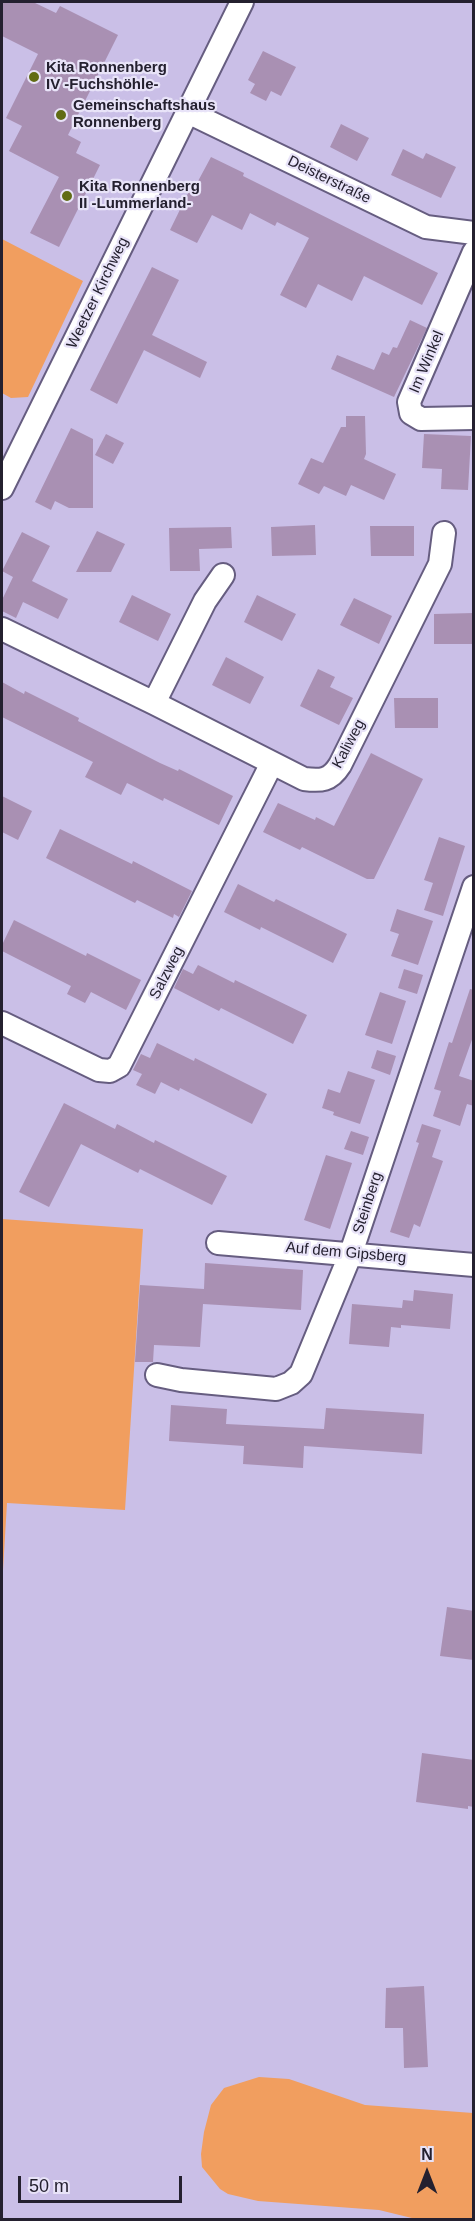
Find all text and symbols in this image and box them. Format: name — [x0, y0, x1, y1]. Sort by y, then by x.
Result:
place label: Kita Ronnenberg IV -Fuchshöhle- — [46, 59, 167, 94]
marker: Kita Ronnenberg IV -Fuchshöhle- — [27, 70, 41, 84]
place label: Gemeinschaftshaus Ronnenberg — [73, 97, 216, 132]
marker: Gemeinschaftshaus Ronnenberg — [54, 108, 68, 122]
street label: Deisterstraße — [285, 152, 373, 208]
place label: Kita Ronnenberg II -Lummerland- — [79, 178, 200, 213]
marker: Kita Ronnenberg II -Lummerland- — [60, 189, 74, 203]
street label: Weetzer Kirchweg — [63, 234, 133, 352]
street label: Im Winkel — [406, 328, 448, 396]
street label: Kaliweg — [329, 717, 369, 771]
street label: Salzweg — [146, 944, 188, 1002]
street label: Steinberg — [350, 1170, 386, 1236]
street label: Auf dem Gipsberg — [285, 1239, 407, 1267]
north arrow — [397, 2143, 457, 2203]
text: N — [421, 2146, 433, 2163]
scale bar — [21, 2164, 184, 2202]
text: 50 m — [29, 2176, 69, 2196]

